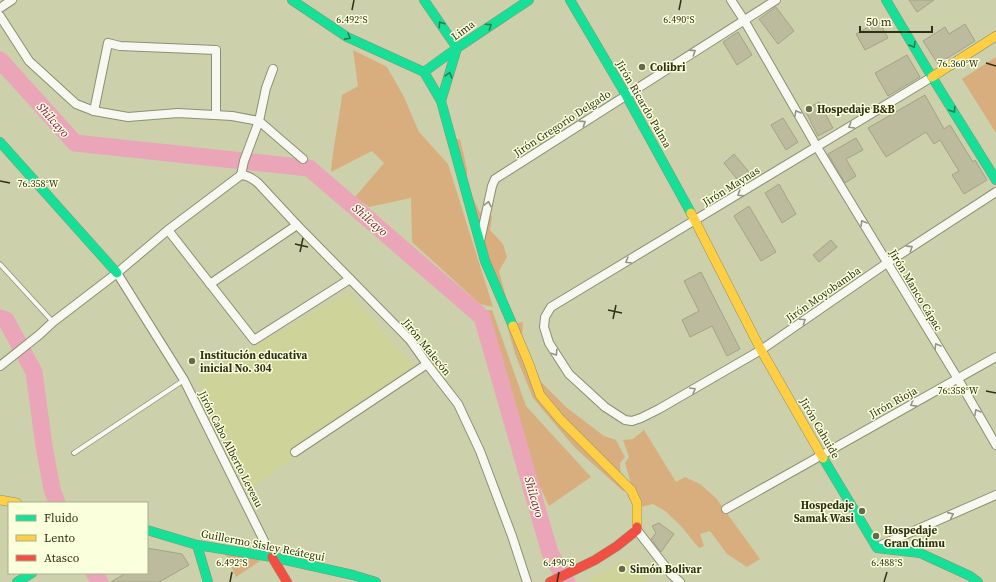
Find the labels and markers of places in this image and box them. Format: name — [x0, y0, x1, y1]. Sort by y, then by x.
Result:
place label: Colibri — [650, 60, 686, 75]
marker: Colibri — [637, 62, 647, 72]
place label: Hospedaje B&B — [817, 102, 895, 117]
marker: Hospedaje B&B — [804, 104, 814, 114]
place label: Institución educativa inicial No. 304 — [200, 348, 308, 376]
marker: Institución educativa inicial No. 304 — [187, 356, 197, 366]
place label: Hospedaje Samak Wasi — [794, 498, 855, 526]
marker: Hospedaje Samak Wasi — [857, 506, 867, 516]
place label: Hospedaje Gran Chimu — [884, 523, 945, 551]
marker: Hospedaje Gran Chimu — [871, 531, 881, 541]
place label: Simón Bolivar — [630, 562, 702, 577]
marker: Simón Bolivar — [617, 564, 627, 574]

